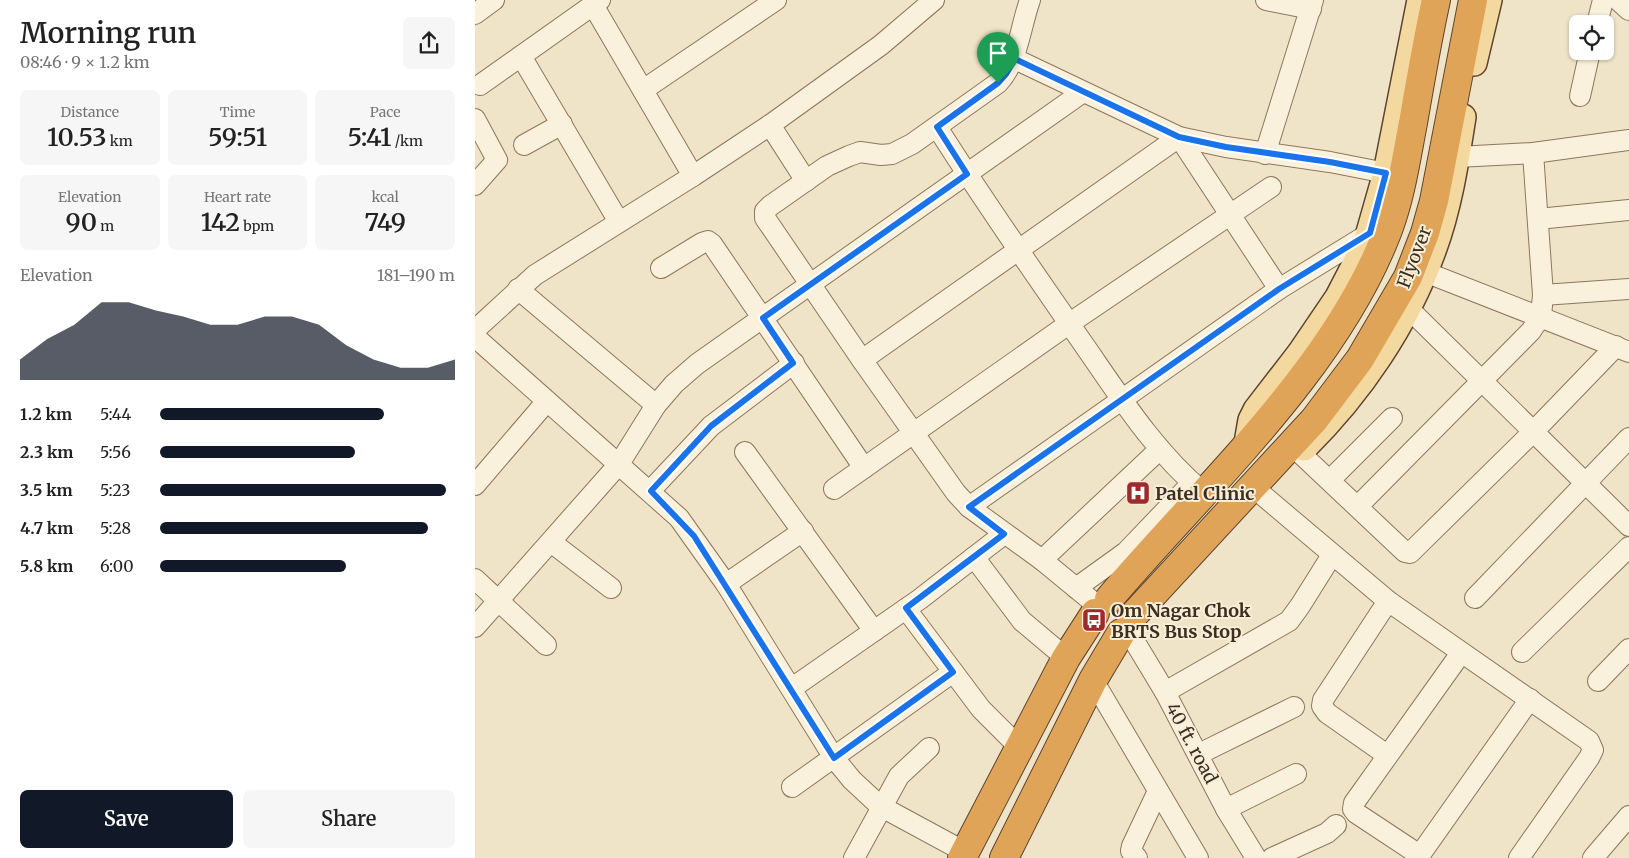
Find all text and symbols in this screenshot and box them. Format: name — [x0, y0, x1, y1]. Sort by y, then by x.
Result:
text: Morning run — [20, 15, 196, 51]
map controls — [1569, 15, 1614, 60]
button: locate — [1569, 15, 1614, 60]
button: share — [403, 17, 455, 69]
pin — [977, 32, 1019, 83]
icon: arrive — [984, 39, 1012, 67]
text: 08:46 · 9 × 1.2 km — [20, 52, 150, 72]
text: Distance — [61, 103, 119, 121]
text: Time — [220, 103, 255, 121]
text: Pace — [370, 103, 400, 121]
text: 10.53 — [47, 121, 106, 153]
text: 59:51 — [208, 121, 267, 153]
text: 5:41 — [347, 121, 391, 153]
text: km — [106, 132, 133, 150]
text: /km — [391, 132, 423, 150]
text: Elevation — [58, 188, 122, 206]
text: Heart rate — [204, 188, 271, 206]
text: kcal — [371, 188, 399, 206]
text: 90 — [65, 206, 97, 238]
text: 142 — [201, 206, 240, 238]
text: 749 — [364, 206, 406, 238]
text: m — [97, 217, 114, 235]
text: bpm — [240, 217, 274, 235]
street label: Flyover — [1392, 223, 1436, 291]
text: Elevation — [20, 265, 93, 285]
text: 181–190 m — [377, 265, 455, 285]
text: 1.2 km — [20, 404, 72, 424]
text: 5:44 — [100, 404, 131, 424]
text: 2.3 km — [20, 442, 73, 462]
text: 5:56 — [100, 442, 131, 462]
text: 3.5 km — [20, 480, 73, 500]
text: 5:23 — [100, 480, 130, 500]
hospital icon: Patel Clinic — [1125, 480, 1151, 506]
place label: Patel Clinic — [1155, 482, 1254, 505]
text: 4.7 km — [20, 518, 73, 538]
text: 5:28 — [100, 518, 131, 538]
text: 5.8 km — [20, 556, 73, 576]
text: 6:00 — [100, 556, 134, 576]
place label: Om Nagar Chok BRTS Bus Stop — [1111, 599, 1251, 643]
bus stop icon: Om Nagar Chok BRTS Bus Stop — [1081, 607, 1107, 633]
street label: 40 ft. road — [1161, 699, 1223, 788]
button: Save — [20, 790, 233, 848]
button: Share — [243, 790, 455, 848]

